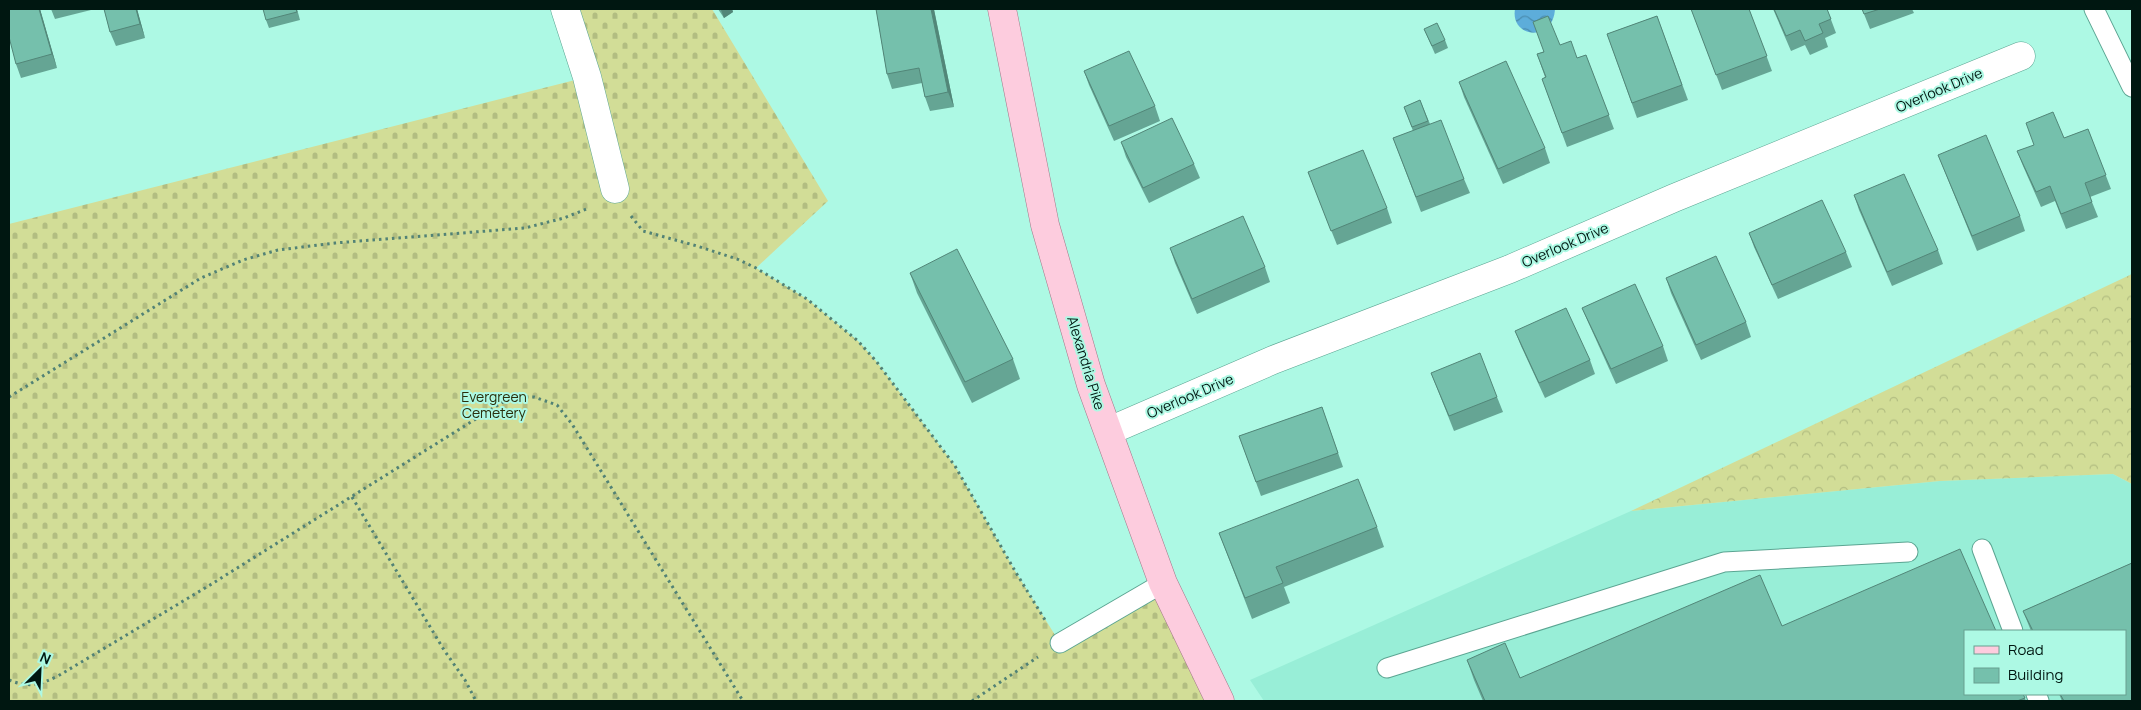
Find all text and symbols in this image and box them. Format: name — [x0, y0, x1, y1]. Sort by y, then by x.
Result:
street label: Overlook Drive — [1893, 63, 1985, 116]
street label: Overlook Drive — [1519, 218, 1611, 271]
street label: Alexandria Pike — [1063, 314, 1110, 412]
street label: Overlook Drive — [1144, 369, 1236, 422]
park label: Evergreen Cemetery — [461, 387, 527, 422]
legend — [1964, 630, 2126, 695]
text: Road — [2008, 639, 2044, 660]
north arrow — [15, 645, 65, 695]
text: N — [37, 647, 54, 668]
text: Building — [2008, 664, 2063, 685]

